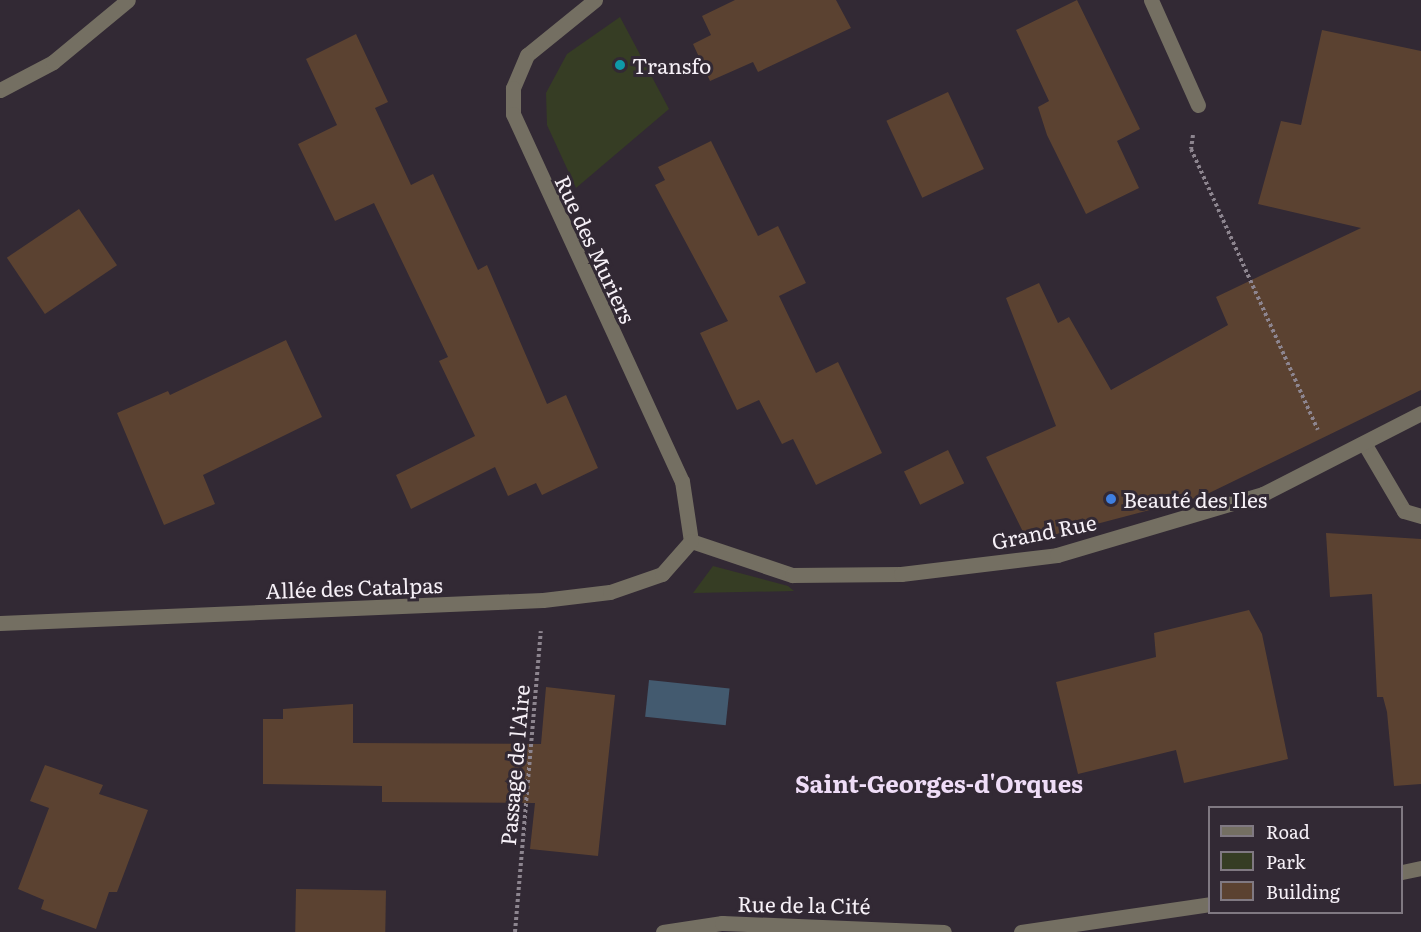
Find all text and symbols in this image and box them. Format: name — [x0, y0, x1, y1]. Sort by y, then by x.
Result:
place label: Transfo — [632, 52, 711, 78]
marker: Transfo — [613, 58, 627, 72]
street label: Rue des Muriers — [551, 171, 641, 327]
place label: Beauté des Iles — [1123, 486, 1267, 512]
marker: Beauté des Iles — [1104, 492, 1118, 506]
street label: Grand Rue — [990, 509, 1098, 553]
street label: Allée des Catalpas — [265, 571, 443, 603]
street label: Passage de l'Aire — [494, 684, 534, 846]
district label: Saint-Georges-d'Orques — [795, 769, 1083, 797]
legend — [1208, 806, 1403, 914]
text: Road — [1266, 818, 1310, 845]
text: Park — [1266, 848, 1305, 875]
text: Building — [1266, 878, 1340, 905]
street label: Rue de la Cité — [737, 890, 871, 918]

